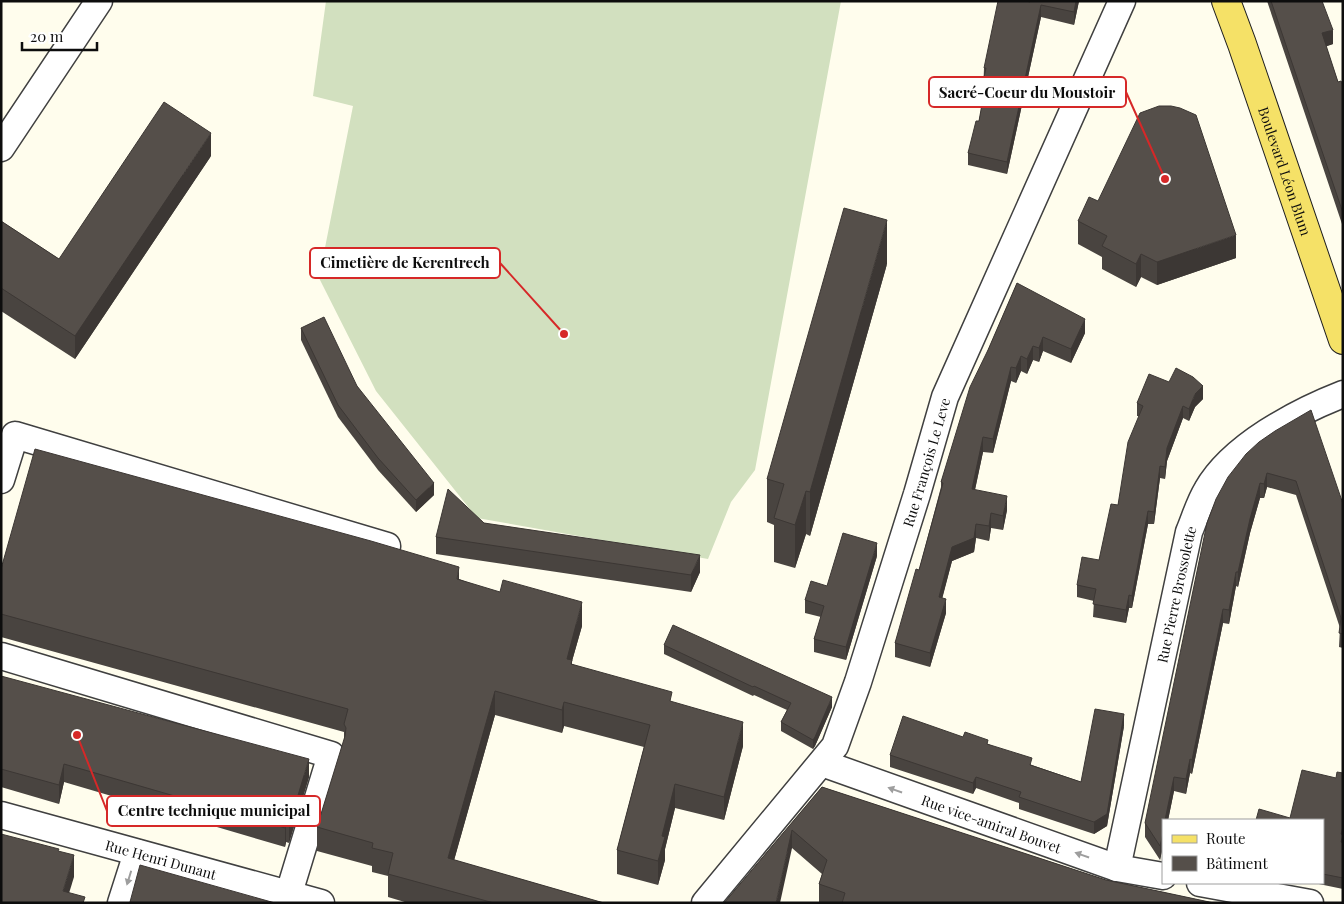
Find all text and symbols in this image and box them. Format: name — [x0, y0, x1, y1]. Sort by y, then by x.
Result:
scale bar — [22, 20, 98, 52]
text: 20 m — [30, 26, 64, 46]
callout: Sacré-Coeur du Moustoir — [929, 77, 1126, 107]
text: Sacré-Coeur du Moustoir — [939, 82, 1115, 102]
street label: Boulevard Léon Blum — [1255, 104, 1316, 238]
callout: Cimetière de Kerentrech — [310, 248, 500, 278]
text: Cimetière de Kerentrech — [320, 252, 490, 272]
street label: Rue François Le Leve — [898, 395, 954, 529]
street label: Rue Pierre Brossolette — [1152, 523, 1200, 665]
one-way arrow — [888, 786, 903, 793]
street label: Rue vice-amiral Bouvet — [919, 790, 1065, 857]
callout: Centre technique municipal — [107, 796, 320, 826]
text: Centre technique municipal — [118, 800, 311, 820]
legend — [1162, 819, 1324, 884]
text: Route — [1206, 828, 1246, 848]
street label: Rue Henri Dunant — [103, 835, 220, 884]
one-way arrow — [1074, 851, 1089, 859]
text: Bâtiment — [1206, 853, 1268, 873]
one-way arrow — [125, 870, 132, 885]

